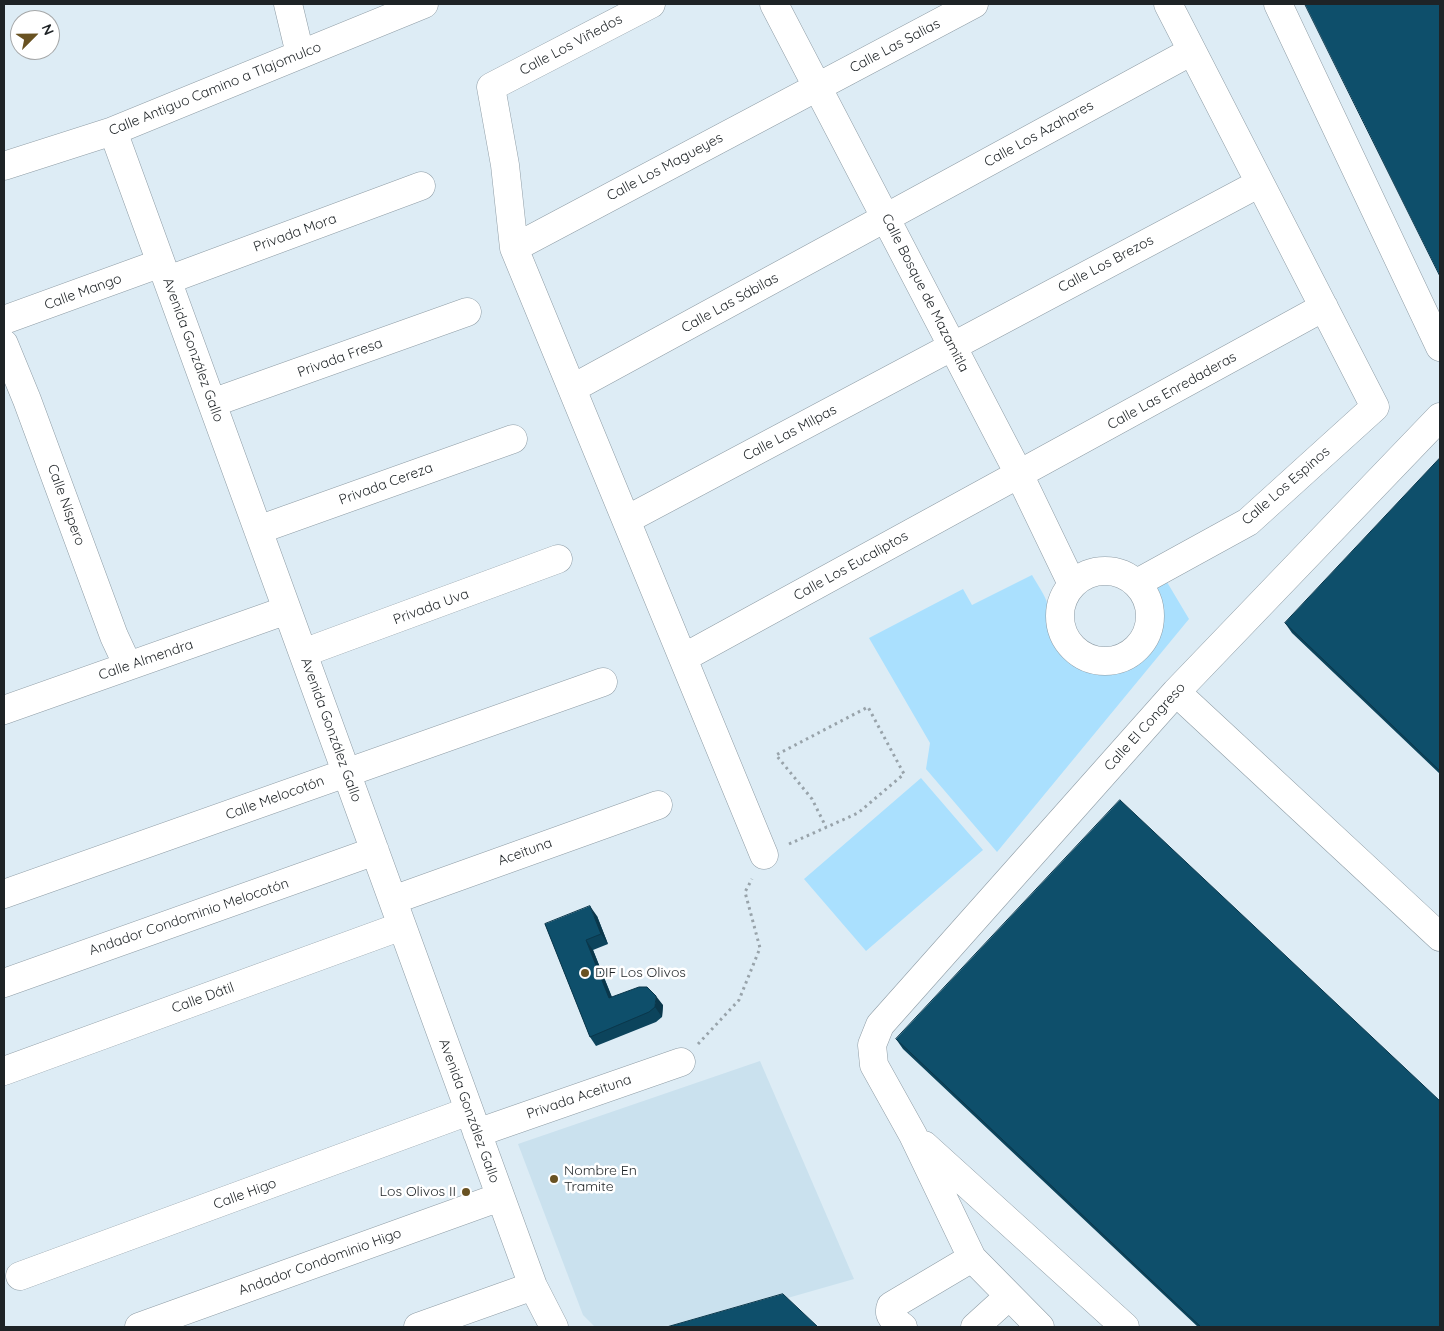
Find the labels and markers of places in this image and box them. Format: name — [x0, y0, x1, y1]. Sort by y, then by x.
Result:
place label: DIF Los Olivos — [595, 965, 686, 981]
marker: DIF Los Olivos — [579, 967, 591, 979]
place label: Nombre En Tramite — [564, 1163, 637, 1196]
marker: Nombre En Tramite — [548, 1173, 560, 1185]
place label: Los Olivos II — [380, 1184, 456, 1200]
marker: Los Olivos II — [460, 1186, 472, 1198]

